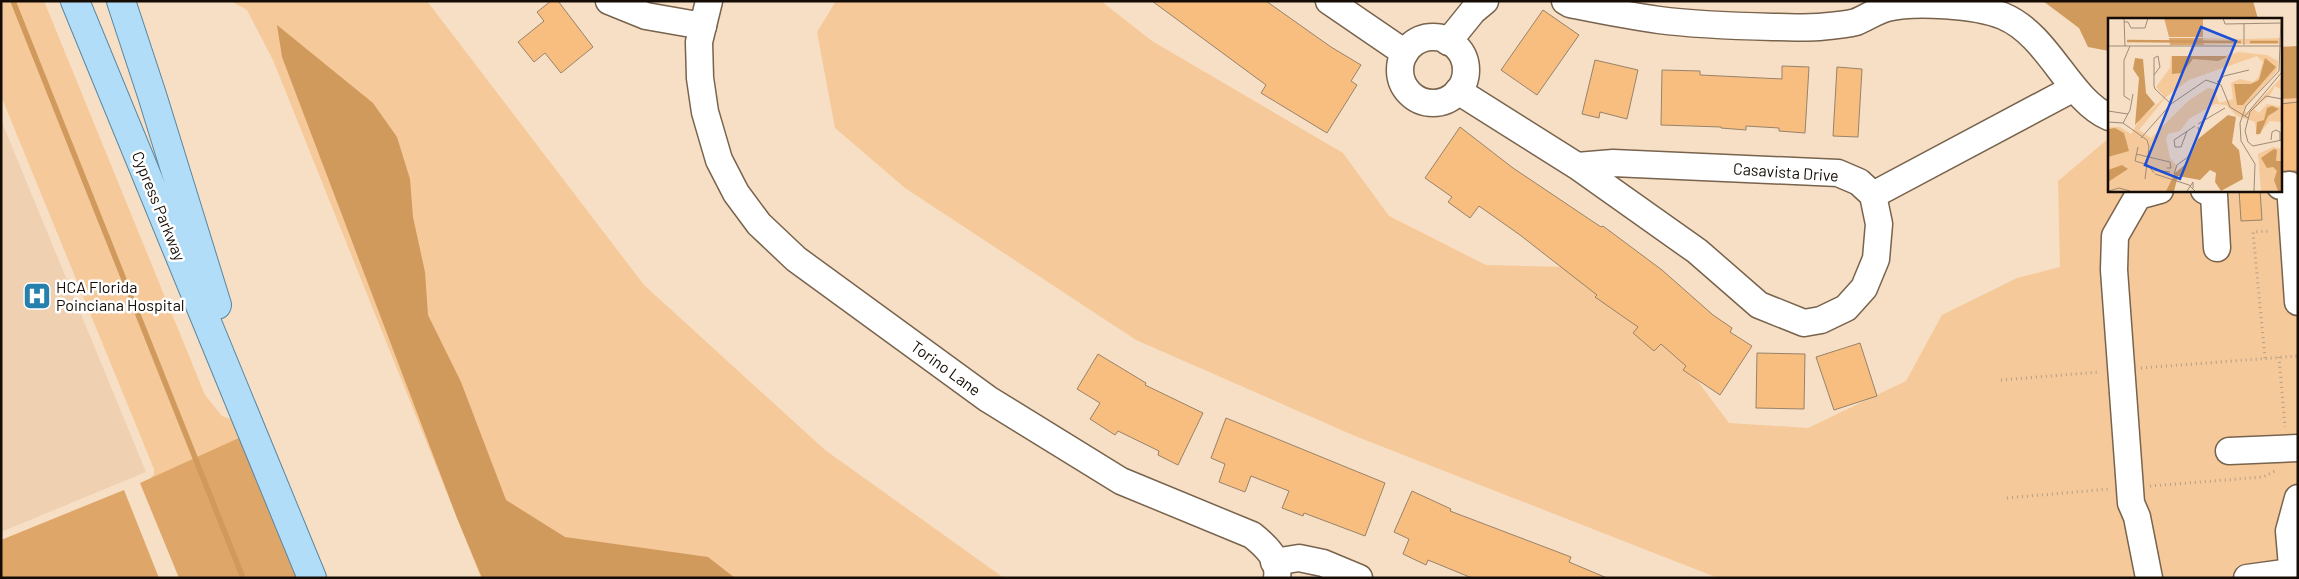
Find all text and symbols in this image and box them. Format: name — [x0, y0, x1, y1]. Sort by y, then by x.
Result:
inset map — [2108, 18, 2282, 191]
street label: Cypress Parkway — [129, 148, 190, 264]
street label: Casavista Drive — [1733, 158, 1839, 185]
place label: HCA Florida Poinciana Hospital — [56, 277, 185, 314]
hospital icon: HCA Florida Poinciana Hospital — [22, 281, 52, 311]
street label: Torino Lane — [908, 336, 985, 399]

